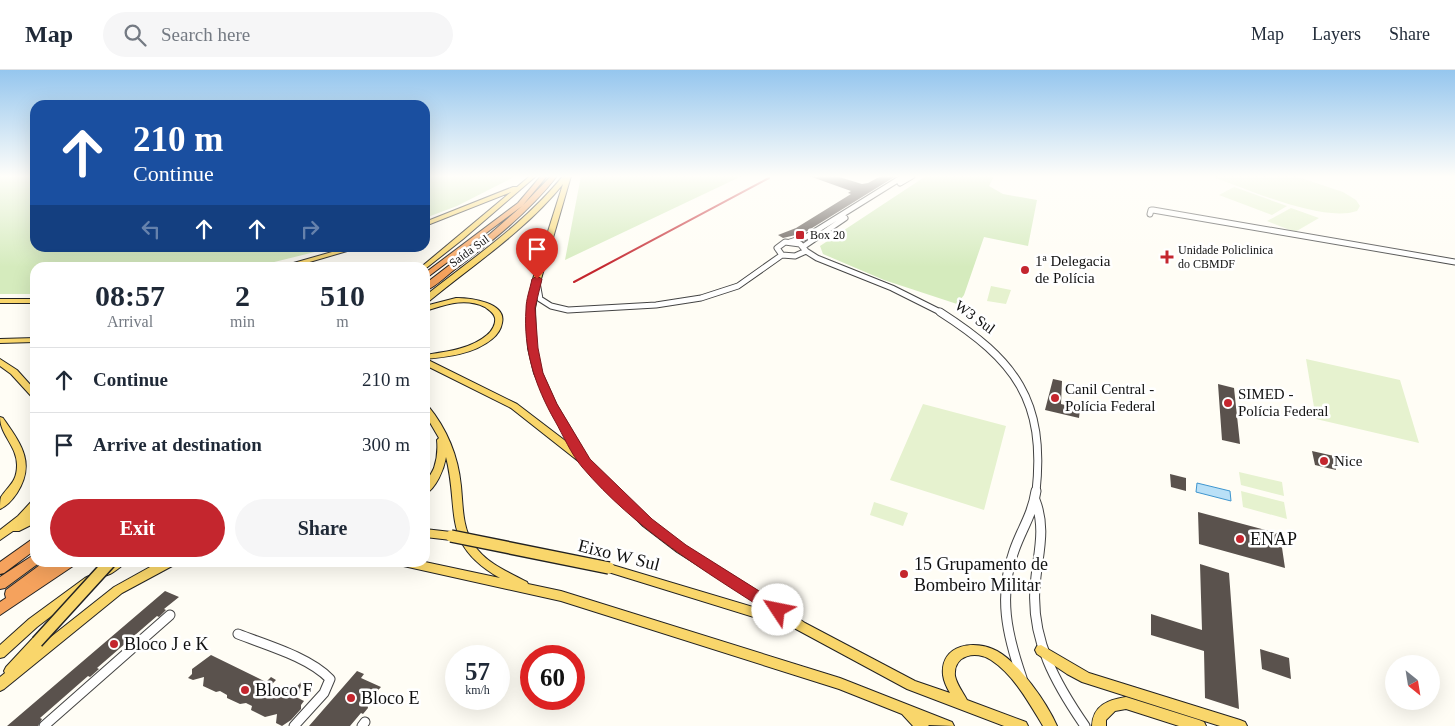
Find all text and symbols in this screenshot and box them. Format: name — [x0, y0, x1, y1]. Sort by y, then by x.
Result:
search box — [103, 12, 453, 57]
text: Map — [25, 21, 73, 47]
icon: search — [121, 21, 149, 49]
text: Search here — [161, 24, 250, 45]
text: Map — [1251, 24, 1284, 44]
text: Layers — [1312, 24, 1361, 44]
text: Share — [1389, 24, 1430, 44]
icon: ahead — [50, 120, 115, 185]
text: 210 m — [133, 120, 223, 159]
text: Continue — [133, 161, 214, 186]
icon: left — [137, 215, 165, 243]
icon: ahead — [190, 215, 218, 243]
icon: ahead — [243, 215, 271, 243]
icon: right — [296, 215, 324, 243]
pin — [516, 228, 558, 279]
place label: Box 20 — [810, 228, 845, 242]
marker: Box 20 — [794, 229, 806, 241]
street label: Saída Sul — [446, 232, 492, 270]
icon: arrive — [523, 235, 551, 263]
place label: Unidade Policlinica do CBMDF — [1178, 243, 1274, 271]
marker: Unidade Policlinica do CBMDF — [1160, 250, 1174, 264]
place label: 1ª Delegacia de Polícia — [1035, 253, 1111, 286]
marker: 1ª Delegacia de Polícia — [1019, 264, 1031, 276]
text: 08:57 — [95, 279, 165, 312]
text: 2 — [235, 279, 250, 312]
text: 510 — [320, 279, 365, 312]
street label: W3 Sul — [952, 297, 998, 337]
text: Arrival — [107, 313, 153, 330]
text: min — [230, 313, 255, 330]
text: m — [336, 313, 349, 330]
icon: ahead — [50, 366, 78, 394]
text: Continue — [93, 369, 168, 390]
text: 210 m — [362, 369, 410, 390]
place label: Canil Central - Polícia Federal — [1065, 381, 1155, 414]
place label: SIMED - Polícia Federal — [1238, 386, 1328, 419]
marker: Canil Central - Polícia Federal — [1049, 392, 1061, 404]
marker: SIMED - Polícia Federal — [1222, 397, 1234, 409]
icon: arrive — [50, 431, 78, 459]
text: Arrive at destination — [93, 434, 262, 455]
text: 300 m — [362, 434, 410, 455]
place label: Nice — [1334, 453, 1363, 469]
marker: Nice — [1318, 455, 1330, 467]
button: Exit — [50, 499, 225, 557]
button: Share — [235, 499, 410, 557]
place label: ENAP — [1250, 529, 1297, 549]
marker: ENAP — [1234, 533, 1246, 545]
street label: Eixo W Sul — [576, 535, 662, 575]
place label: 15 Grupamento de Bombeiro Militar — [914, 554, 1048, 595]
marker: 15 Grupamento de Bombeiro Militar — [898, 568, 910, 580]
position arrow — [751, 583, 803, 635]
place label: Bloco J e K — [124, 634, 209, 654]
marker: Bloco J e K — [108, 638, 120, 650]
speed limit sign: 60 — [520, 645, 585, 710]
north arrow — [1385, 655, 1440, 710]
map controls — [1385, 655, 1440, 710]
text: 57 — [465, 658, 490, 685]
place label: Bloco F — [255, 680, 313, 700]
text: km/h — [465, 683, 490, 697]
marker: Bloco F — [239, 684, 251, 696]
place label: Bloco E — [361, 688, 420, 708]
marker: Bloco E — [345, 692, 357, 704]

